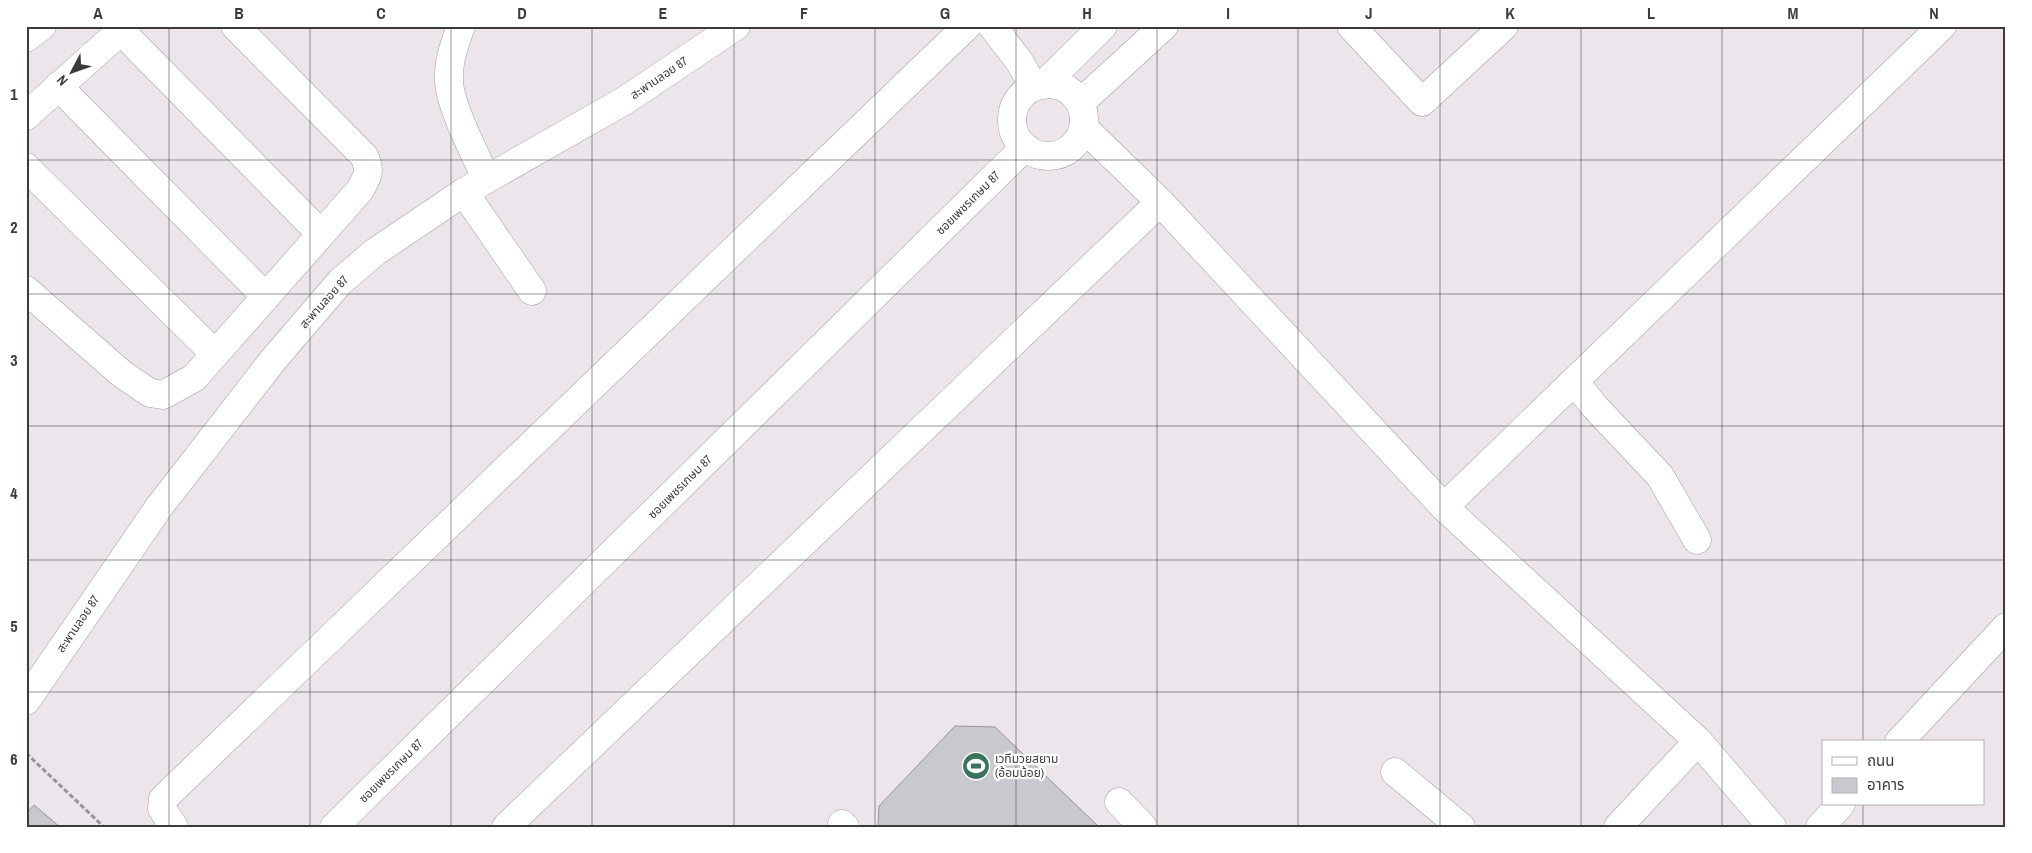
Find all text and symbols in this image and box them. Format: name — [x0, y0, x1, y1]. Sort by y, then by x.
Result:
text: A — [93, 2, 103, 24]
text: B — [234, 2, 244, 24]
text: C — [376, 2, 386, 24]
text: D — [517, 2, 527, 24]
text: E — [659, 2, 668, 24]
text: F — [800, 2, 808, 24]
text: G — [940, 2, 950, 24]
text: H — [1082, 2, 1092, 24]
text: I — [1226, 2, 1230, 24]
text: J — [1365, 2, 1373, 24]
text: K — [1505, 2, 1515, 24]
text: L — [1647, 2, 1655, 24]
text: M — [1788, 2, 1799, 24]
text: N — [1929, 2, 1939, 24]
north arrow — [48, 48, 98, 98]
street label: สะพานลอย 87 — [627, 53, 691, 103]
text: N — [53, 71, 72, 90]
text: 1 — [10, 83, 18, 105]
street label: ซอยเพชรเกษม 87 — [933, 167, 1004, 238]
text: 2 — [10, 216, 18, 238]
street label: สะพานลอย 87 — [296, 272, 352, 332]
text: 3 — [10, 349, 18, 371]
street label: ซอยเพชรเกษม 87 — [645, 451, 716, 522]
text: 4 — [10, 482, 18, 504]
street label: สะพานลอย 87 — [53, 592, 103, 656]
text: 5 — [10, 615, 18, 637]
street label: ซอยเพชรเกษม 87 — [356, 735, 427, 806]
legend — [1822, 740, 1984, 806]
text: 6 — [10, 748, 18, 770]
text: ถนน — [1867, 750, 1894, 771]
sports icon: เวทีมวยสยาม (อ้อมน้อย) — [961, 751, 991, 781]
place label: เวทีมวยสยาม (อ้อมน้อย) — [995, 751, 1058, 781]
text: อาคาร — [1867, 774, 1904, 795]

